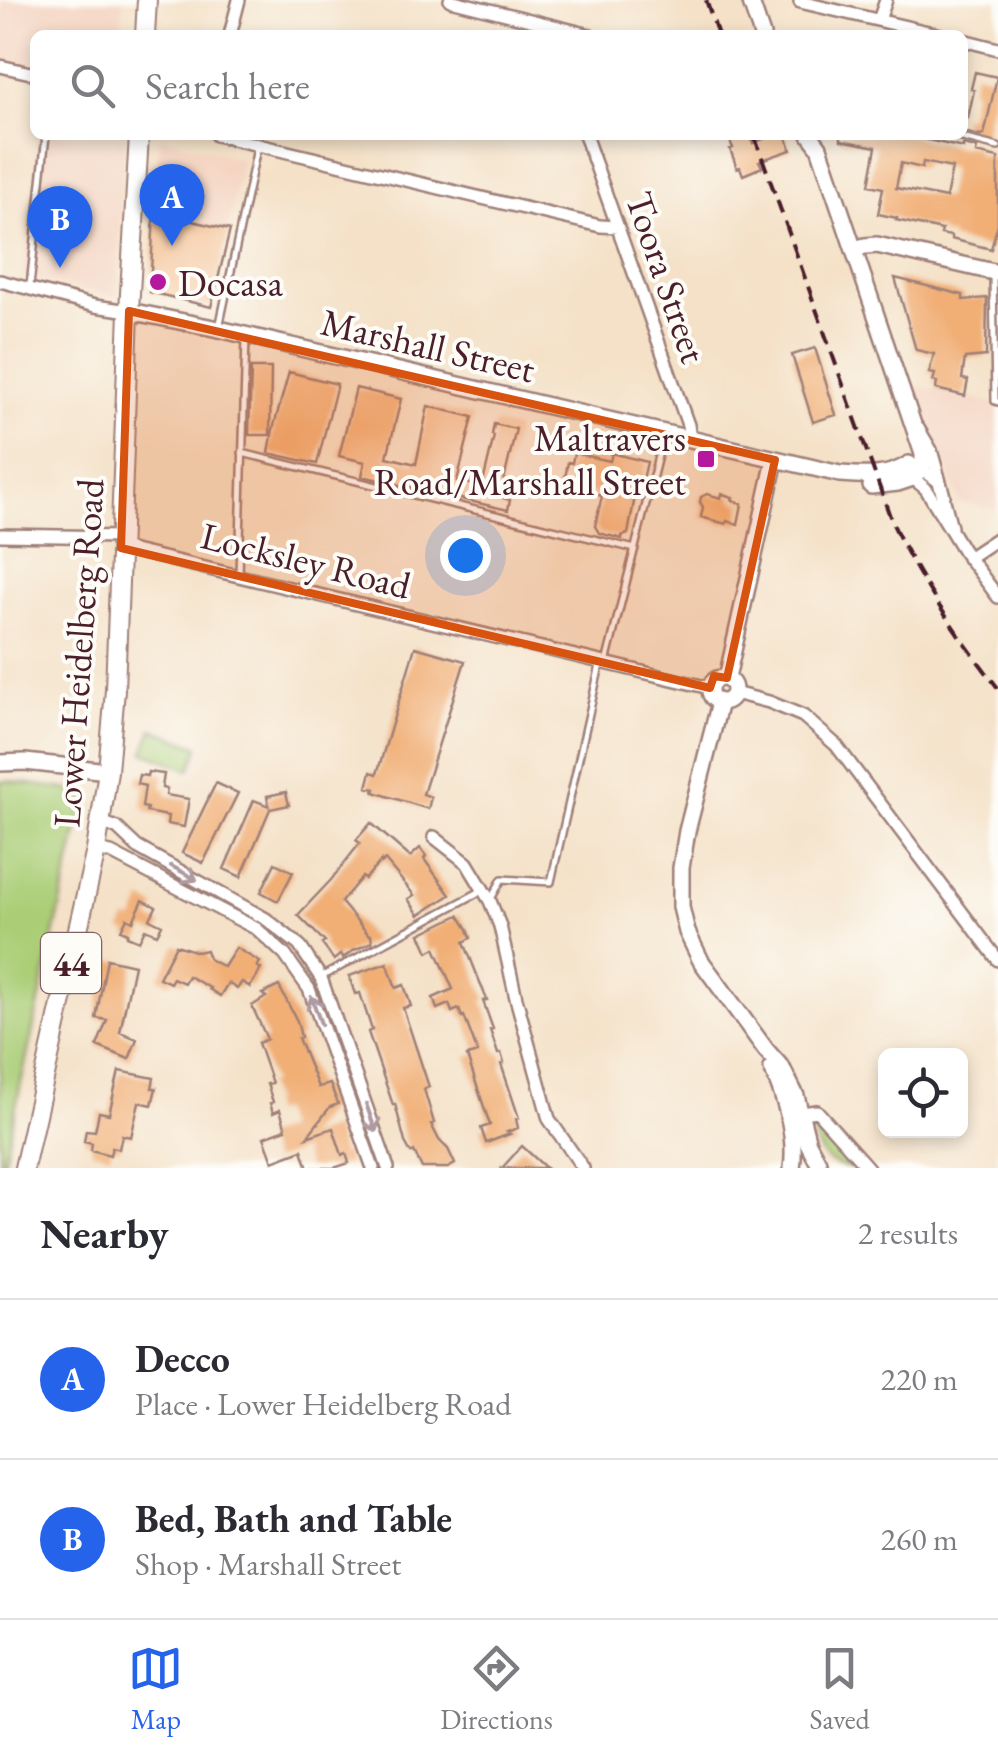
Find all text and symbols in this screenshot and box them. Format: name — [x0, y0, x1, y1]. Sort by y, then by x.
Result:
search box — [30, 30, 968, 140]
icon: search — [65, 58, 120, 113]
text: Search here — [145, 61, 310, 110]
pin: A — [140, 164, 204, 246]
street label: Toora Street — [615, 185, 719, 369]
pin: B — [28, 186, 92, 268]
place label: Docasa — [178, 258, 284, 307]
marker: Docasa — [147, 271, 169, 293]
street label: Marshall Street — [316, 297, 540, 393]
place label: Maltravers Road/Marshall Street — [374, 413, 686, 506]
marker: Maltravers Road/Marshall Street — [695, 448, 717, 470]
street label: Lower Heidelberg Road — [41, 476, 115, 829]
street label: Locksley Road — [196, 510, 417, 610]
your location — [440, 530, 491, 581]
one-way arrow — [168, 863, 198, 883]
road number: 44 — [41, 933, 101, 993]
one-way arrow — [306, 996, 324, 1027]
map controls — [878, 1048, 968, 1138]
button: locate — [878, 1048, 968, 1138]
one-way arrow — [363, 1101, 381, 1133]
text: Nearby — [40, 1206, 169, 1261]
text: 2 results — [858, 1212, 958, 1254]
text: Decco — [135, 1334, 230, 1383]
text: A — [61, 1358, 84, 1400]
text: 220 m — [881, 1358, 958, 1400]
text: Place · Lower Heidelberg Road — [135, 1383, 511, 1425]
text: Bed, Bath and Table — [135, 1494, 452, 1543]
text: B — [62, 1518, 83, 1560]
text: 260 m — [881, 1518, 958, 1560]
text: Shop · Marshall Street — [135, 1543, 401, 1585]
tab: Map — [128, 1641, 183, 1737]
tab: Directions — [440, 1641, 553, 1737]
tab: Saved — [810, 1641, 870, 1737]

